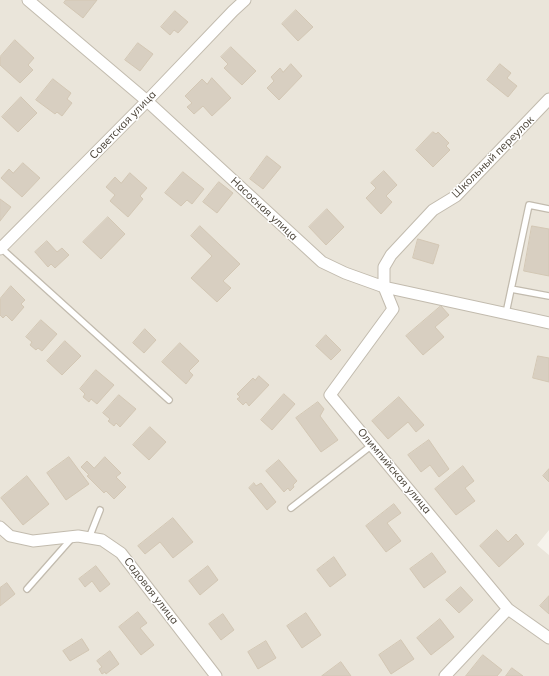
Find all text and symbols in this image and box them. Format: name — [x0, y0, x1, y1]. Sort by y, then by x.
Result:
street label: Советская улица — [87, 88, 159, 162]
street label: Школьный переулок — [449, 113, 537, 201]
street label: Насосная улица — [228, 175, 300, 243]
street label: Олимпийская улица — [354, 426, 434, 516]
street label: Садовая улица — [121, 555, 181, 627]

